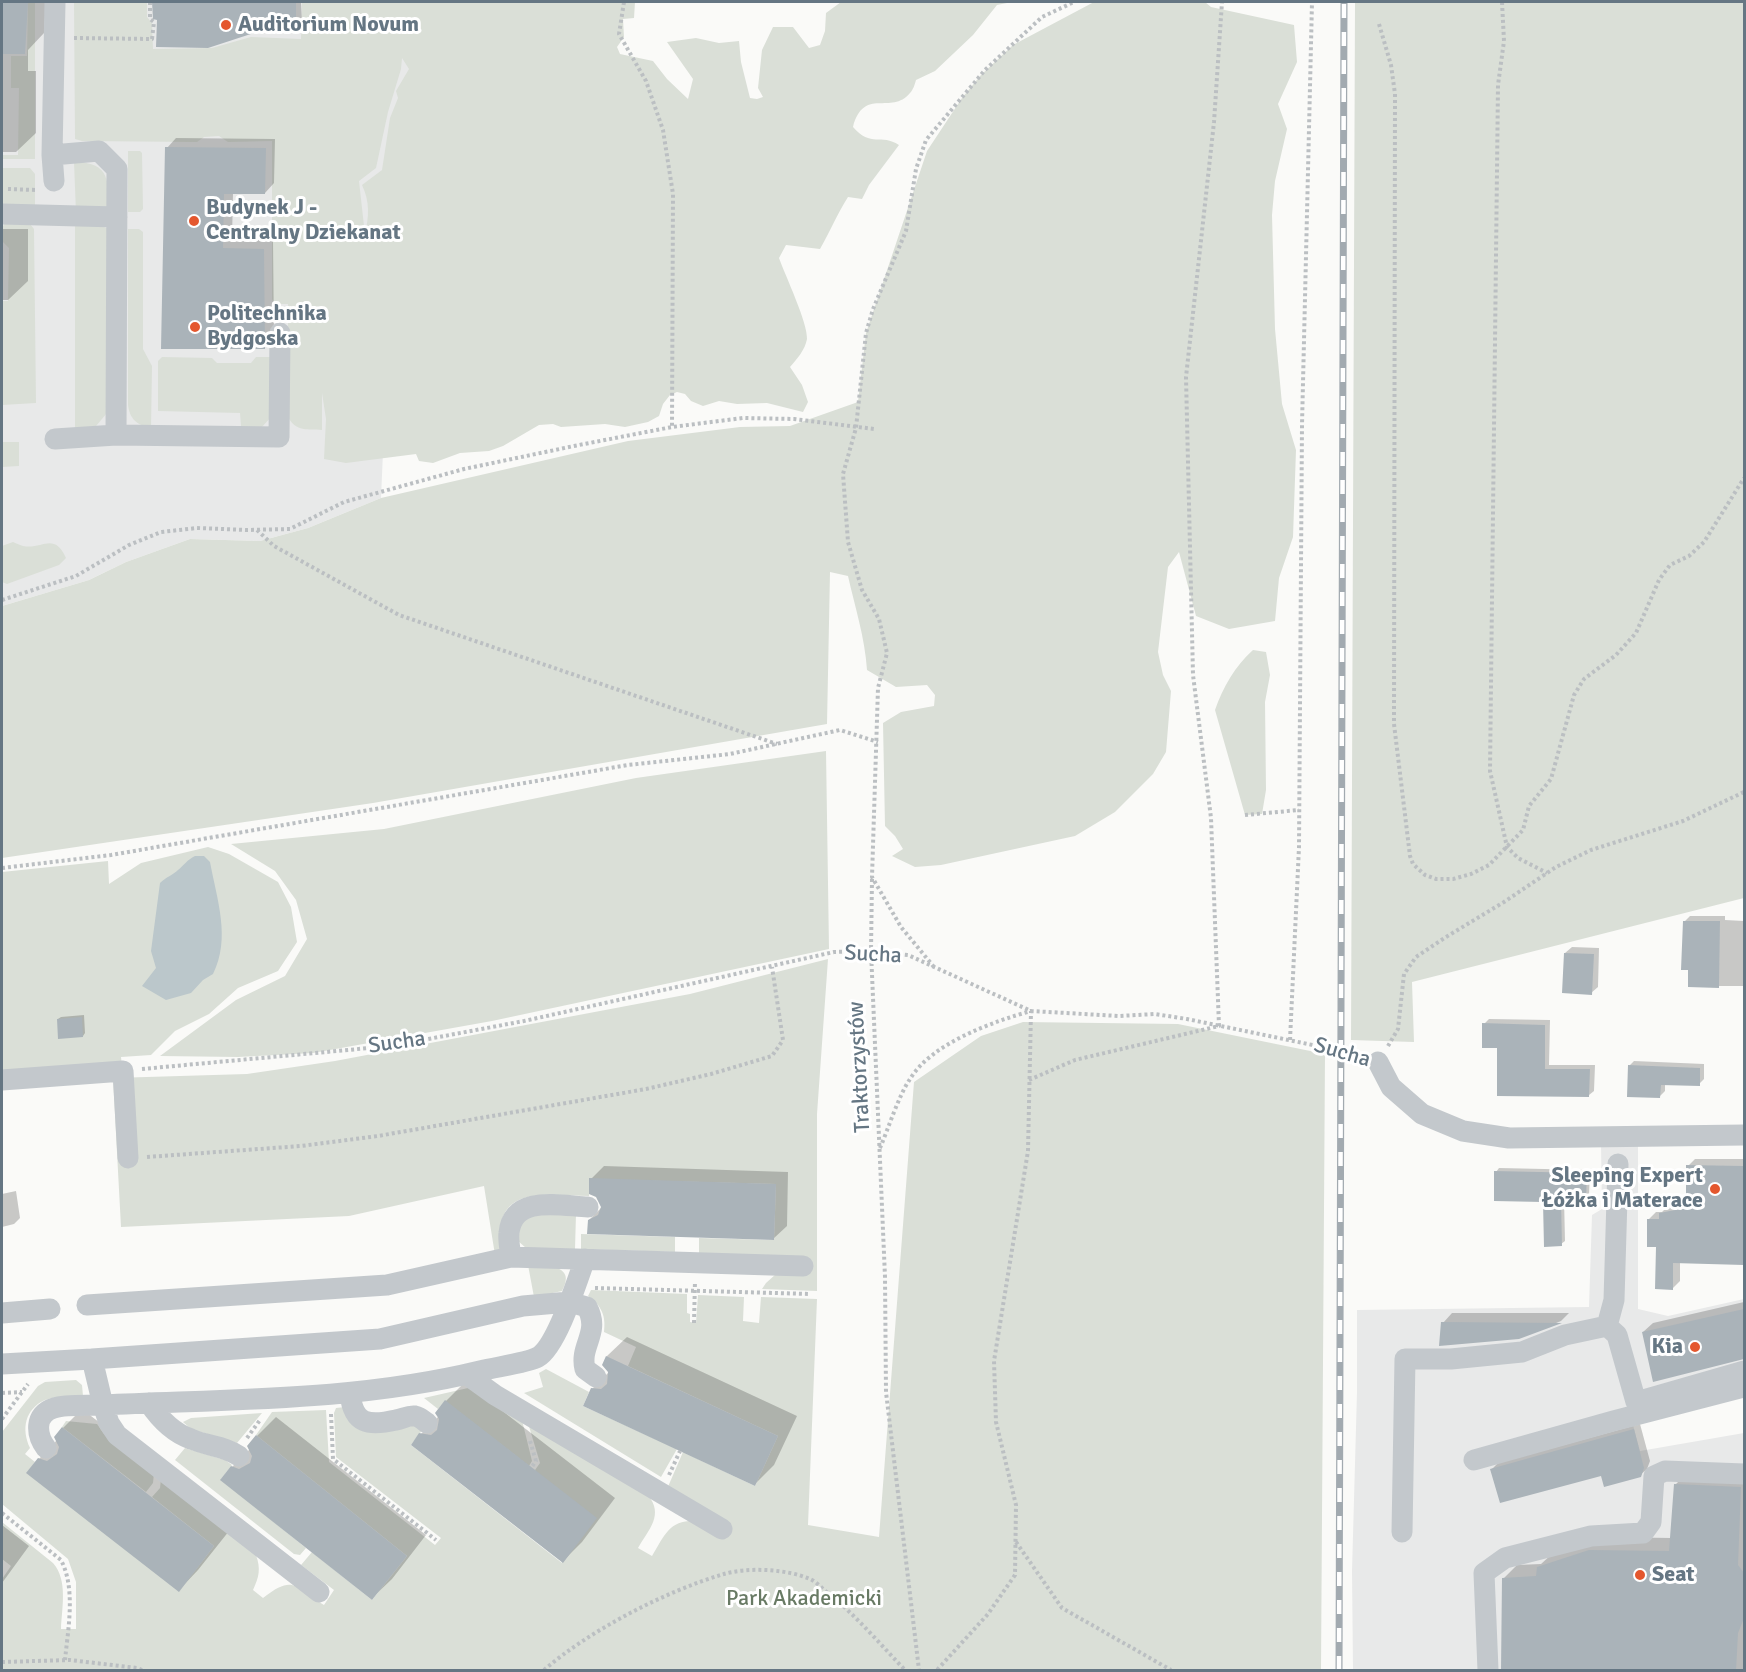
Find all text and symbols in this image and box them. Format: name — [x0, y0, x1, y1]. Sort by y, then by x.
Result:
place label: Auditorium Novum — [238, 12, 419, 38]
marker: Auditorium Novum — [219, 18, 233, 32]
place label: Budynek J - Centralny Dziekanat — [206, 195, 401, 246]
marker: Budynek J - Centralny Dziekanat — [187, 214, 201, 228]
place label: Politechnika Bydgoska — [207, 301, 327, 352]
marker: Politechnika Bydgoska — [188, 320, 202, 334]
street label: Sucha — [843, 940, 903, 970]
street label: Traktorzystów — [843, 1001, 877, 1133]
street label: Sucha — [367, 1026, 427, 1060]
street label: Sucha — [1311, 1032, 1373, 1074]
place label: Sleeping Expert Łóżka i Materace — [1542, 1163, 1703, 1214]
marker: Sleeping Expert Łóżka i Materace — [1708, 1182, 1722, 1196]
place label: Kia — [1652, 1334, 1683, 1360]
marker: Kia — [1688, 1340, 1702, 1354]
place label: Seat — [1652, 1562, 1695, 1588]
marker: Seat — [1633, 1568, 1647, 1582]
park label: Park Akademicki — [726, 1586, 882, 1612]

